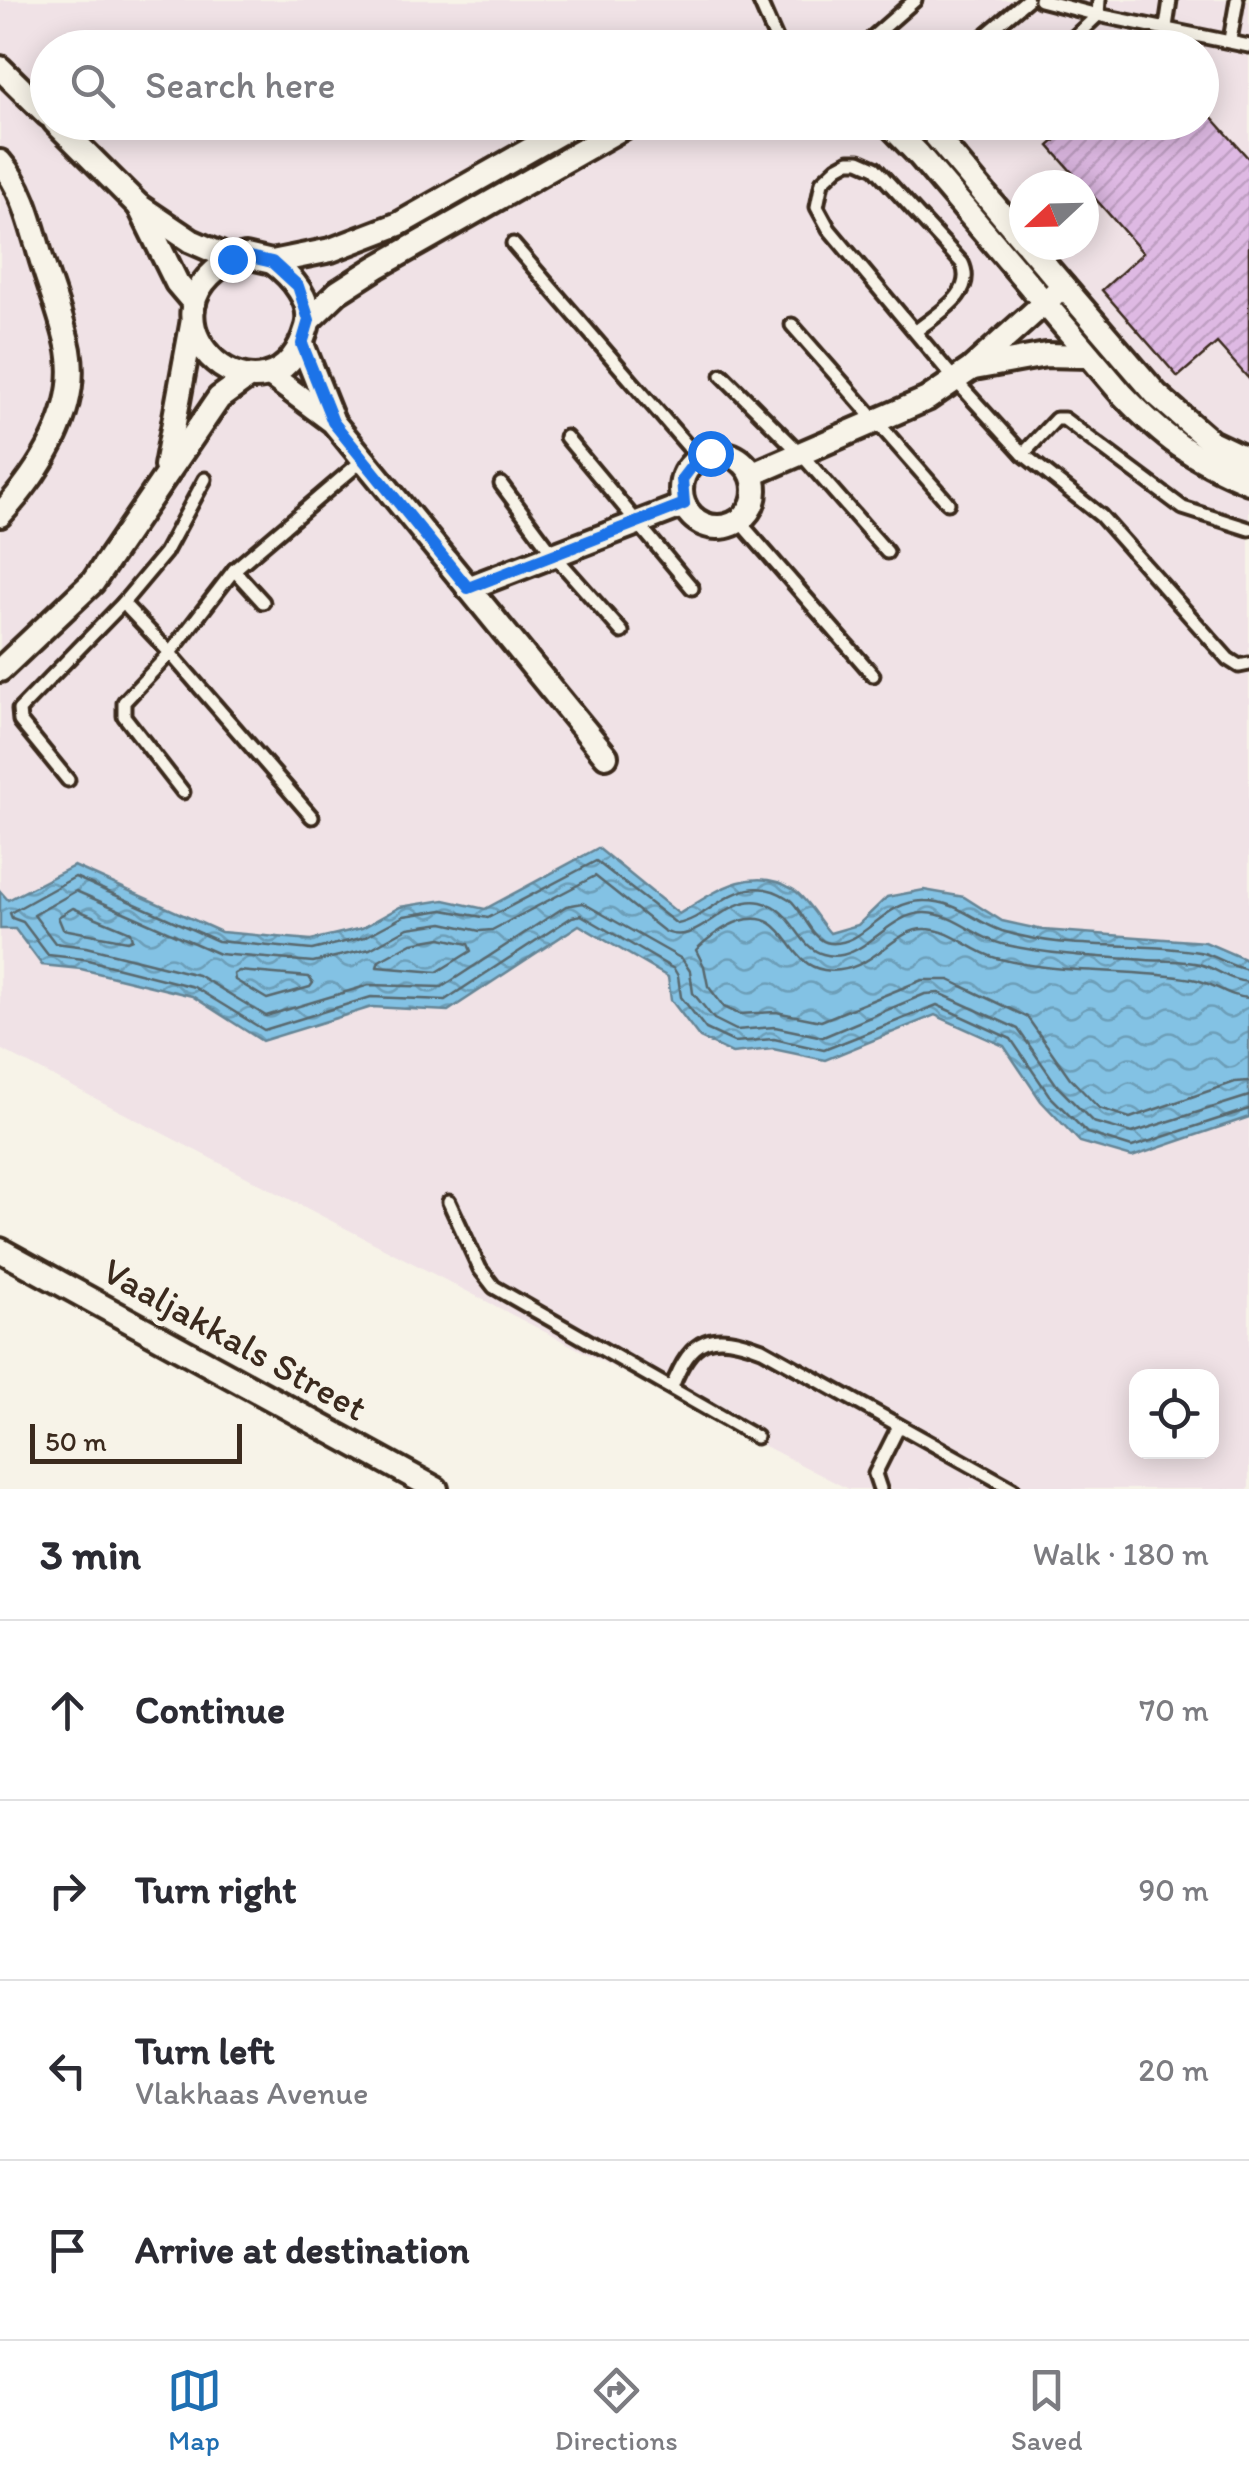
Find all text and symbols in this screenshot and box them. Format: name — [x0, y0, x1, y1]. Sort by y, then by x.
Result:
search box — [30, 30, 1219, 140]
icon: search — [65, 58, 120, 113]
text: Search here — [145, 62, 336, 108]
north arrow — [1009, 170, 1099, 260]
route end — [210, 237, 256, 283]
route start — [688, 431, 734, 477]
street label: Vaaljakkals Street — [95, 1247, 375, 1431]
map controls — [1129, 1369, 1219, 1459]
button: locate — [1129, 1369, 1219, 1459]
scale bar — [30, 1419, 242, 1464]
text: 50 m — [45, 1424, 107, 1458]
text: 3 min — [40, 1529, 141, 1580]
text: Walk · 180 m — [1032, 1535, 1209, 1573]
icon: ahead — [40, 1683, 95, 1738]
text: Continue — [135, 1687, 285, 1733]
text: 70 m — [1139, 1691, 1209, 1729]
icon: right — [40, 1863, 95, 1918]
text: Turn right — [135, 1867, 297, 1913]
text: 90 m — [1138, 1871, 1209, 1909]
text: Turn left — [135, 2028, 275, 2074]
icon: left — [40, 2043, 95, 2098]
text: 20 m — [1138, 2051, 1209, 2089]
text: Vlakhaas Avenue — [135, 2074, 368, 2112]
icon: arrive — [40, 2223, 95, 2278]
text: Arrive at destination — [135, 2227, 470, 2273]
tab: Map — [167, 2363, 222, 2457]
tab: Directions — [555, 2363, 678, 2457]
tab: Saved — [1011, 2363, 1082, 2457]

